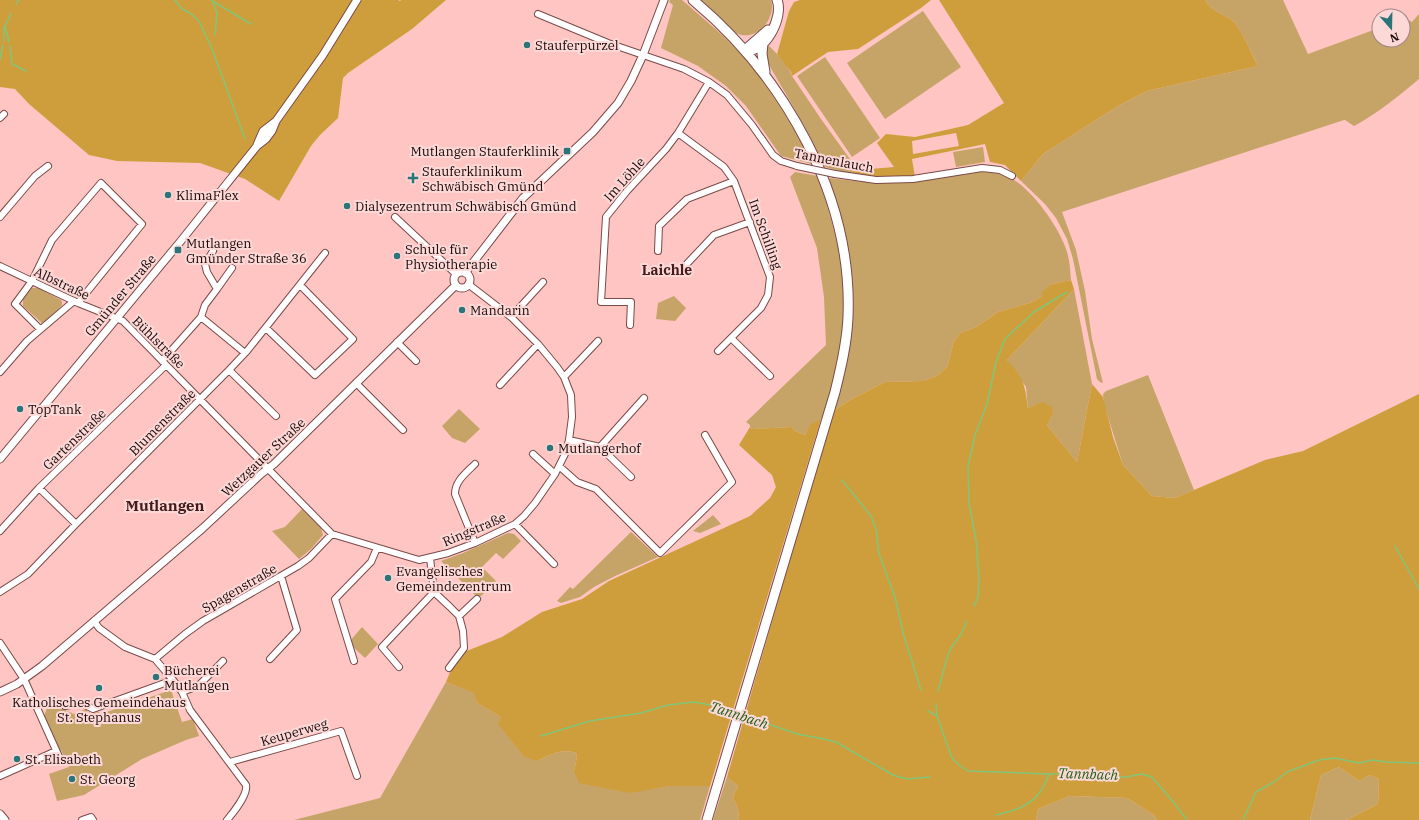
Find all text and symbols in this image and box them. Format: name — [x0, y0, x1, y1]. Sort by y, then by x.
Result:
north arrow — [1371, 8, 1411, 48]
text: N — [1388, 29, 1401, 46]
place label: Stauferpurzel — [535, 37, 619, 54]
marker: Stauferpurzel — [522, 40, 532, 50]
place label: Mutlangen Stauferklinik — [410, 143, 559, 160]
street label: Tannenlauch — [793, 144, 875, 177]
marker: Mutlangen Stauferklinik — [562, 146, 572, 156]
street label: Im Löhle — [600, 154, 649, 205]
place label: Stauferklinikum Schwäbisch Gmünd — [422, 163, 543, 195]
marker: Stauferklinikum Schwäbisch Gmünd — [407, 172, 419, 184]
place label: KlimaFlex — [176, 187, 239, 204]
marker: KlimaFlex — [163, 190, 173, 200]
street label: Im Schilling — [745, 197, 786, 272]
place label: Dialysezentrum Schwäbisch Gmünd — [355, 198, 577, 215]
marker: Dialysezentrum Schwäbisch Gmünd — [342, 201, 352, 211]
place label: Mutlangen Gmünder Straße 36 — [186, 235, 307, 267]
place label: Schule für Physiotherapie — [405, 241, 497, 273]
marker: Mutlangen Gmünder Straße 36 — [173, 245, 183, 255]
street label: Gmünder Straße — [81, 251, 160, 340]
marker: Schule für Physiotherapie — [392, 251, 402, 261]
district label: Laichle — [642, 261, 692, 279]
street label: Albstraße — [31, 263, 92, 304]
place label: Mandarin — [470, 302, 530, 319]
marker: Mandarin — [457, 305, 467, 315]
street label: Bühlstraße — [129, 312, 189, 372]
street label: Blumenstraße — [125, 385, 199, 459]
place label: TopTank — [28, 401, 82, 418]
marker: TopTank — [15, 404, 25, 414]
street label: Gartenstraße — [39, 405, 110, 474]
street label: Wetzgauer Straße — [218, 414, 309, 501]
place label: Mutlangerhof — [558, 440, 642, 457]
marker: Mutlangerhof — [545, 443, 555, 453]
district label: Mutlangen — [126, 496, 205, 515]
street label: Ringstraße — [440, 508, 508, 550]
street label: Spagenstraße — [199, 560, 280, 617]
place label: Evangelisches Gemeindezentrum — [396, 563, 512, 595]
marker: Evangelisches Gemeindezentrum — [383, 573, 393, 583]
place label: Bücherei Mutlangen — [164, 662, 230, 694]
marker: Bücherei Mutlangen — [151, 672, 161, 682]
marker: Katholisches Gemeindehaus St. Stephanus — [94, 683, 104, 693]
place label: Katholisches Gemeindehaus St. Stephanus — [12, 694, 186, 726]
water label: Tannbach — [708, 697, 771, 733]
street label: Keuperweg — [259, 715, 330, 750]
place label: St. Elisabeth — [25, 751, 101, 768]
marker: St. Elisabeth — [12, 754, 22, 764]
water label: Tannbach — [1058, 764, 1119, 784]
place label: St. Georg — [80, 771, 135, 788]
marker: St. Georg — [67, 774, 77, 784]

